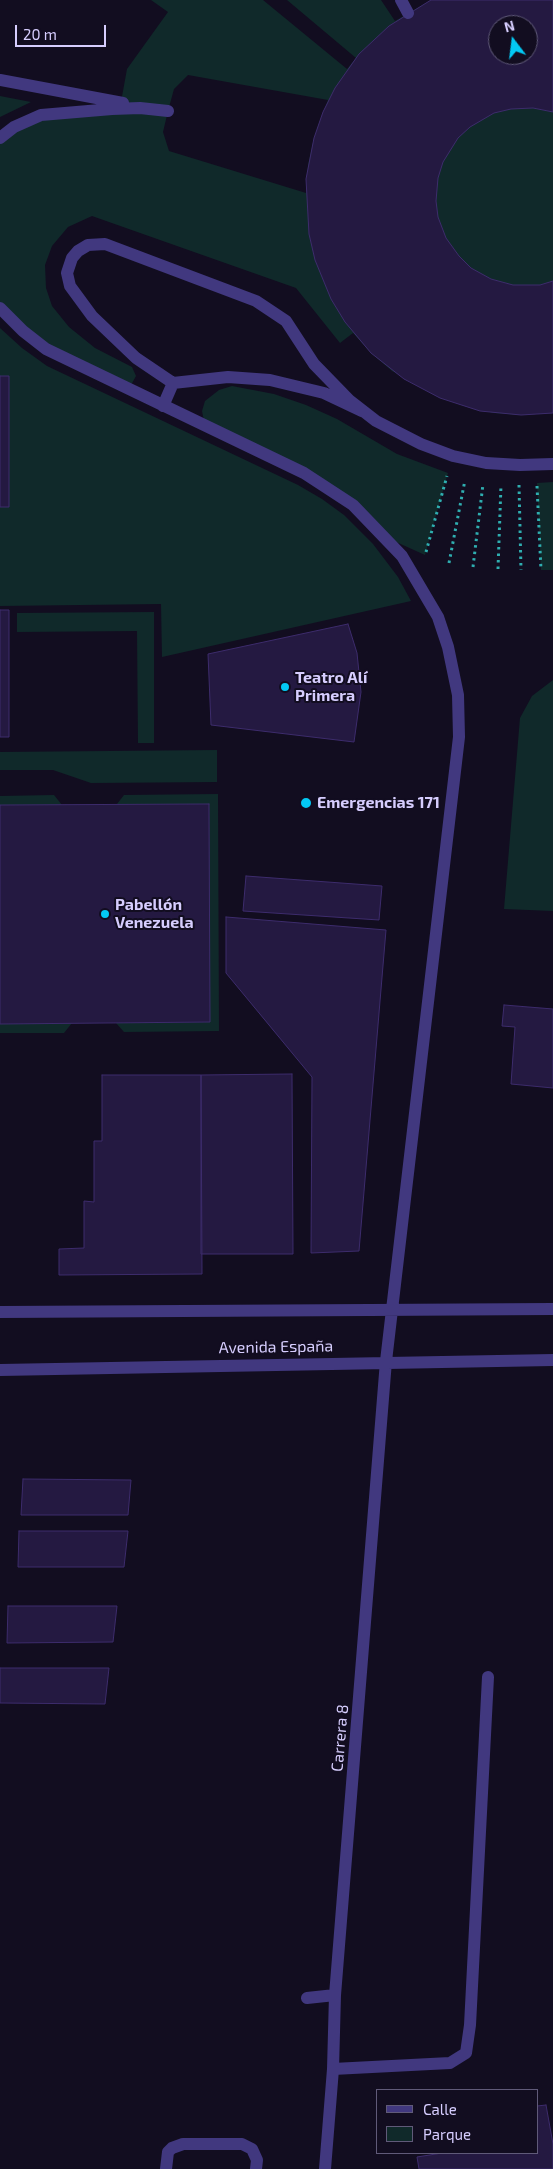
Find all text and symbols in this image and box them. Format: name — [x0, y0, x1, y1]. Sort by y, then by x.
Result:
scale bar — [18, 15, 109, 47]
north arrow — [488, 15, 538, 65]
text: N — [502, 16, 516, 36]
text: 20 m — [23, 25, 57, 43]
place label: Teatro Alí Primera — [295, 668, 367, 706]
marker: Teatro Alí Primera — [279, 681, 291, 693]
place label: Emergencias 171 — [317, 793, 440, 813]
marker: Emergencias 171 — [299, 796, 313, 810]
place label: Pabellón Venezuela — [115, 895, 194, 933]
marker: Pabellón Venezuela — [99, 908, 111, 920]
street label: Avenida España — [219, 1336, 333, 1358]
street label: Carrera 8 — [327, 1703, 353, 1773]
legend — [376, 2089, 538, 2154]
text: Calle — [423, 2100, 457, 2118]
text: Parque — [423, 2125, 471, 2143]

